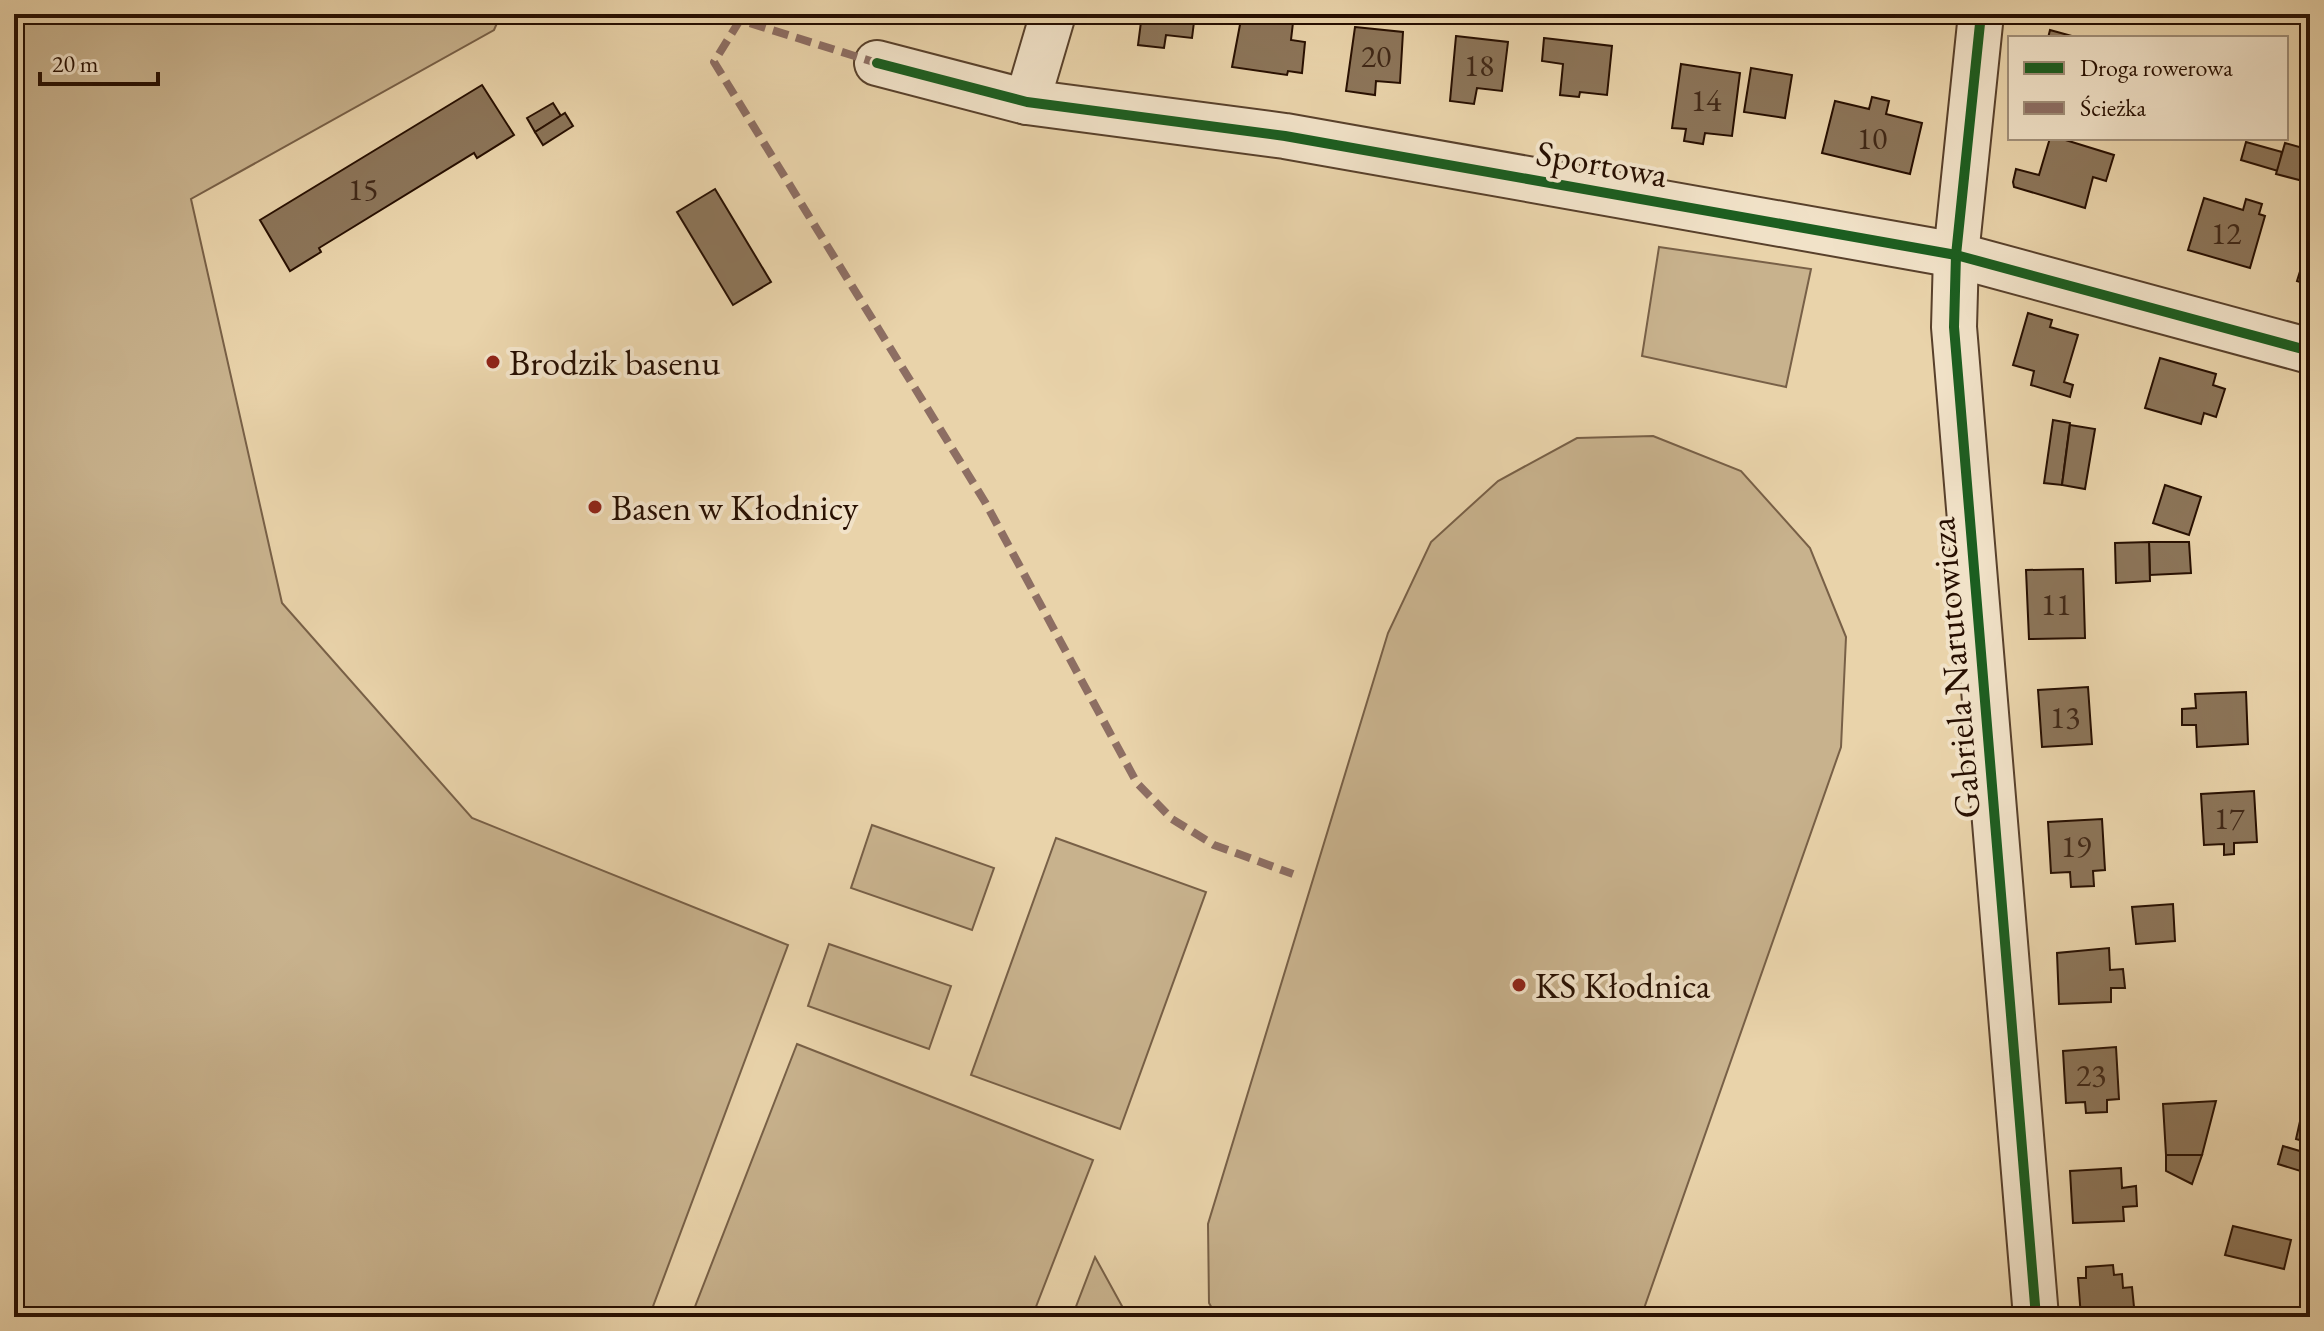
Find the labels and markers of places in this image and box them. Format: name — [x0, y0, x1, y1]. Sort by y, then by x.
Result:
place label: Brodzik basenu — [509, 339, 721, 386]
marker: Brodzik basenu — [484, 353, 502, 371]
place label: Basen w Kłodnicy — [611, 484, 859, 531]
marker: Basen w Kłodnicy — [586, 498, 604, 516]
place label: KS Kłodnica — [1535, 962, 1711, 1009]
marker: KS Kłodnica — [1510, 976, 1528, 994]

